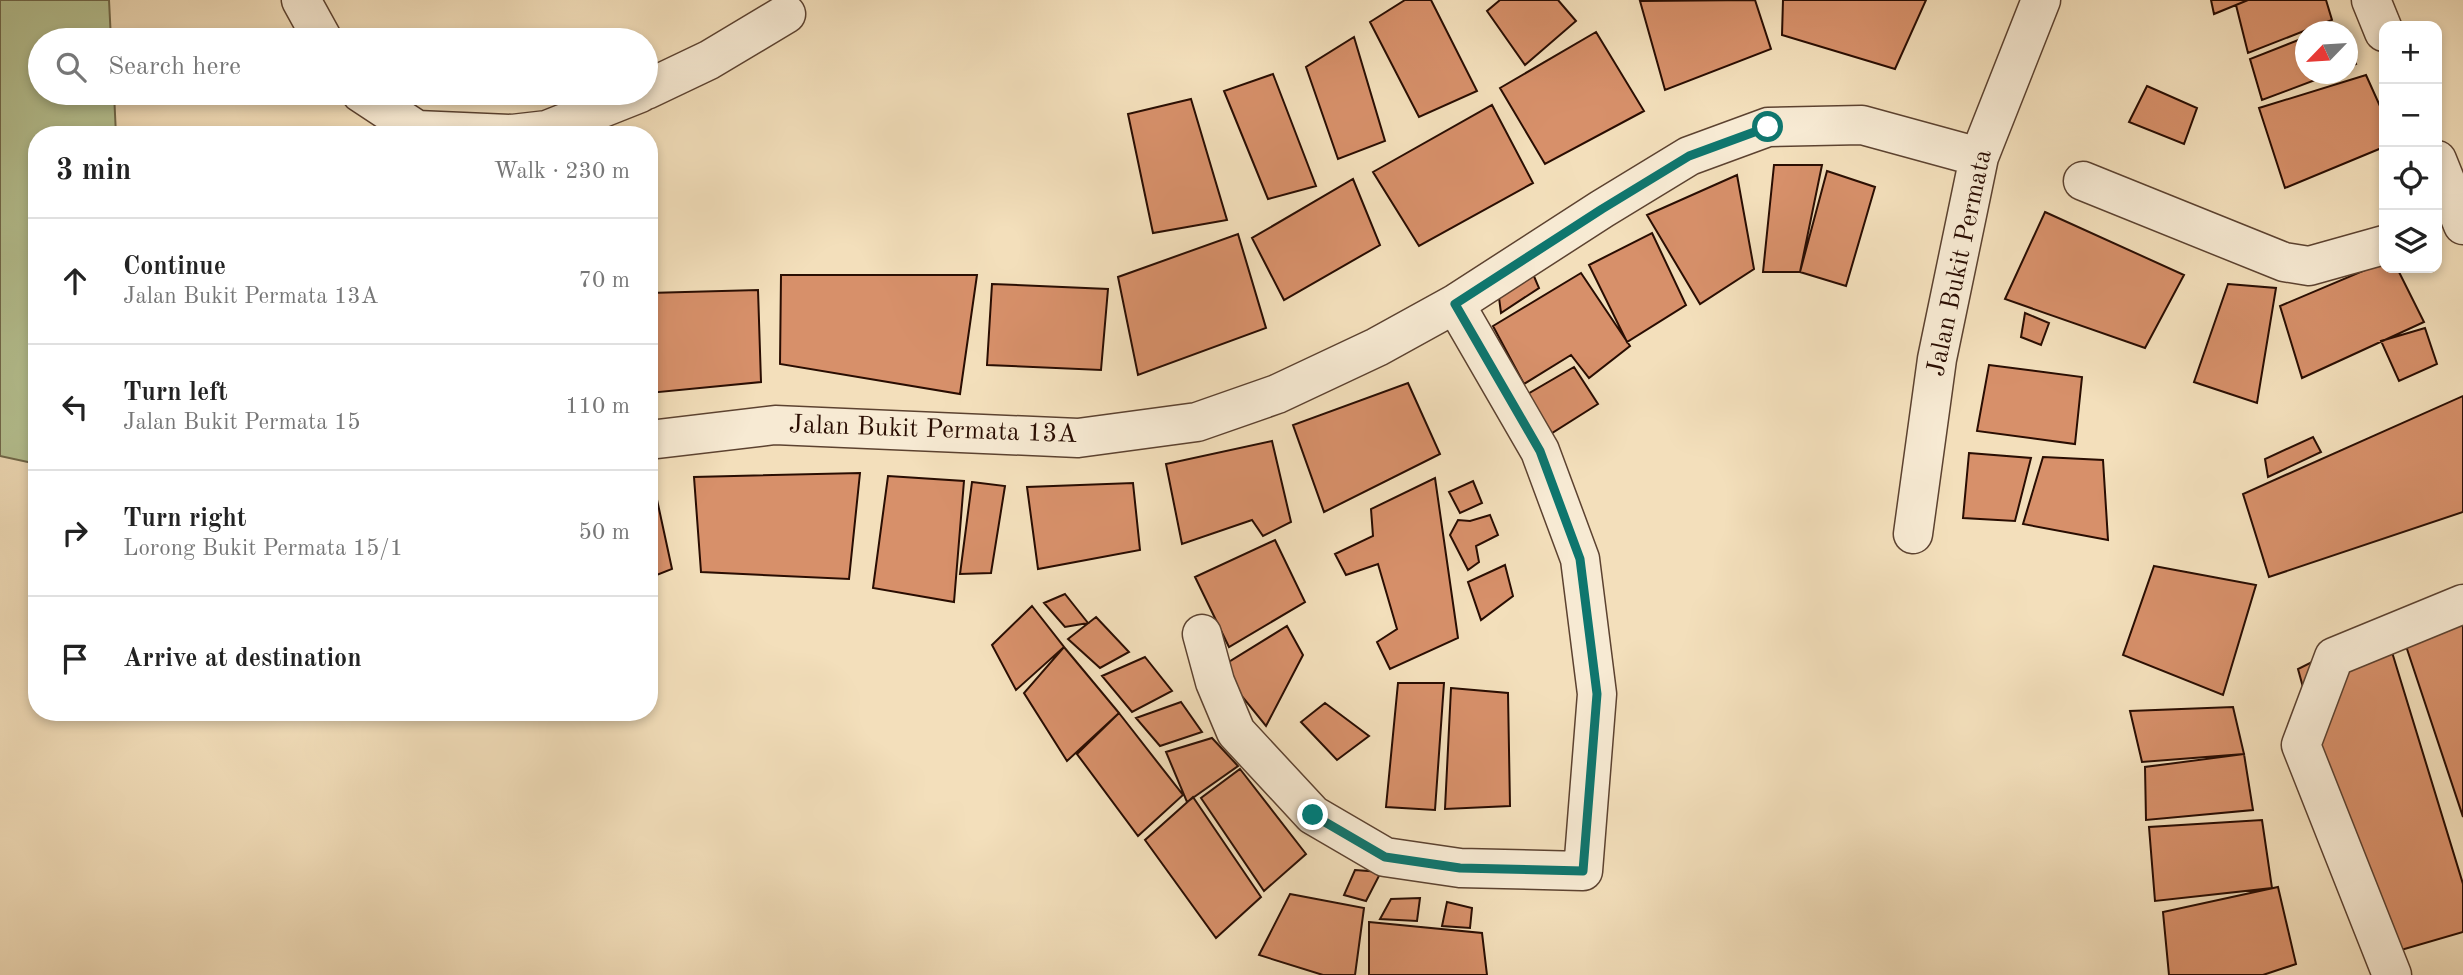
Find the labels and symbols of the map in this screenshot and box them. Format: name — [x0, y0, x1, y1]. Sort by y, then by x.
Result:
north arrow — [2295, 21, 2358, 84]
route start — [1752, 111, 1783, 142]
street label: Jalan Bukit Permata — [1923, 147, 1997, 379]
street label: Jalan Bukit Permata 13A — [788, 412, 1078, 448]
route end — [1297, 799, 1328, 830]

